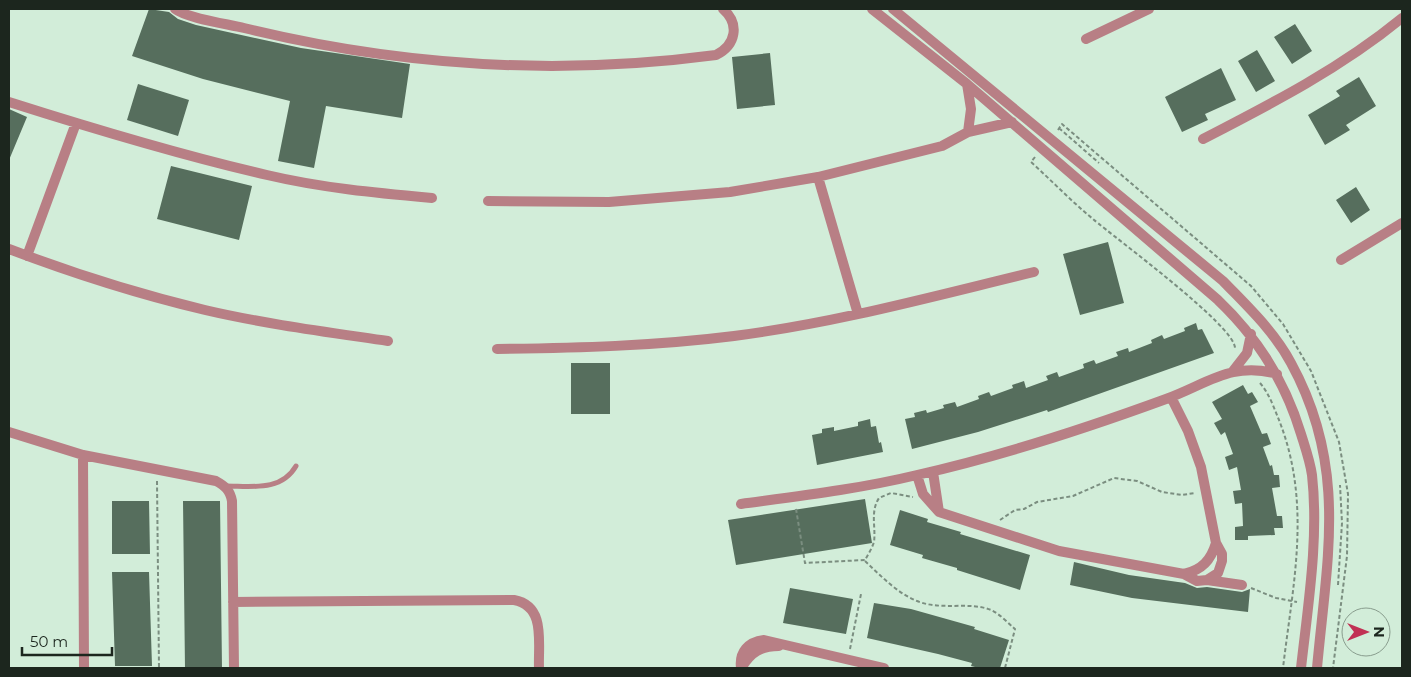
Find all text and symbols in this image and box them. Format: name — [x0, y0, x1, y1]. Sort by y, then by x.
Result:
north arrow — [1341, 607, 1391, 657]
scale bar — [22, 624, 112, 656]
text: N — [1370, 626, 1388, 638]
text: 50 m — [30, 632, 68, 651]

